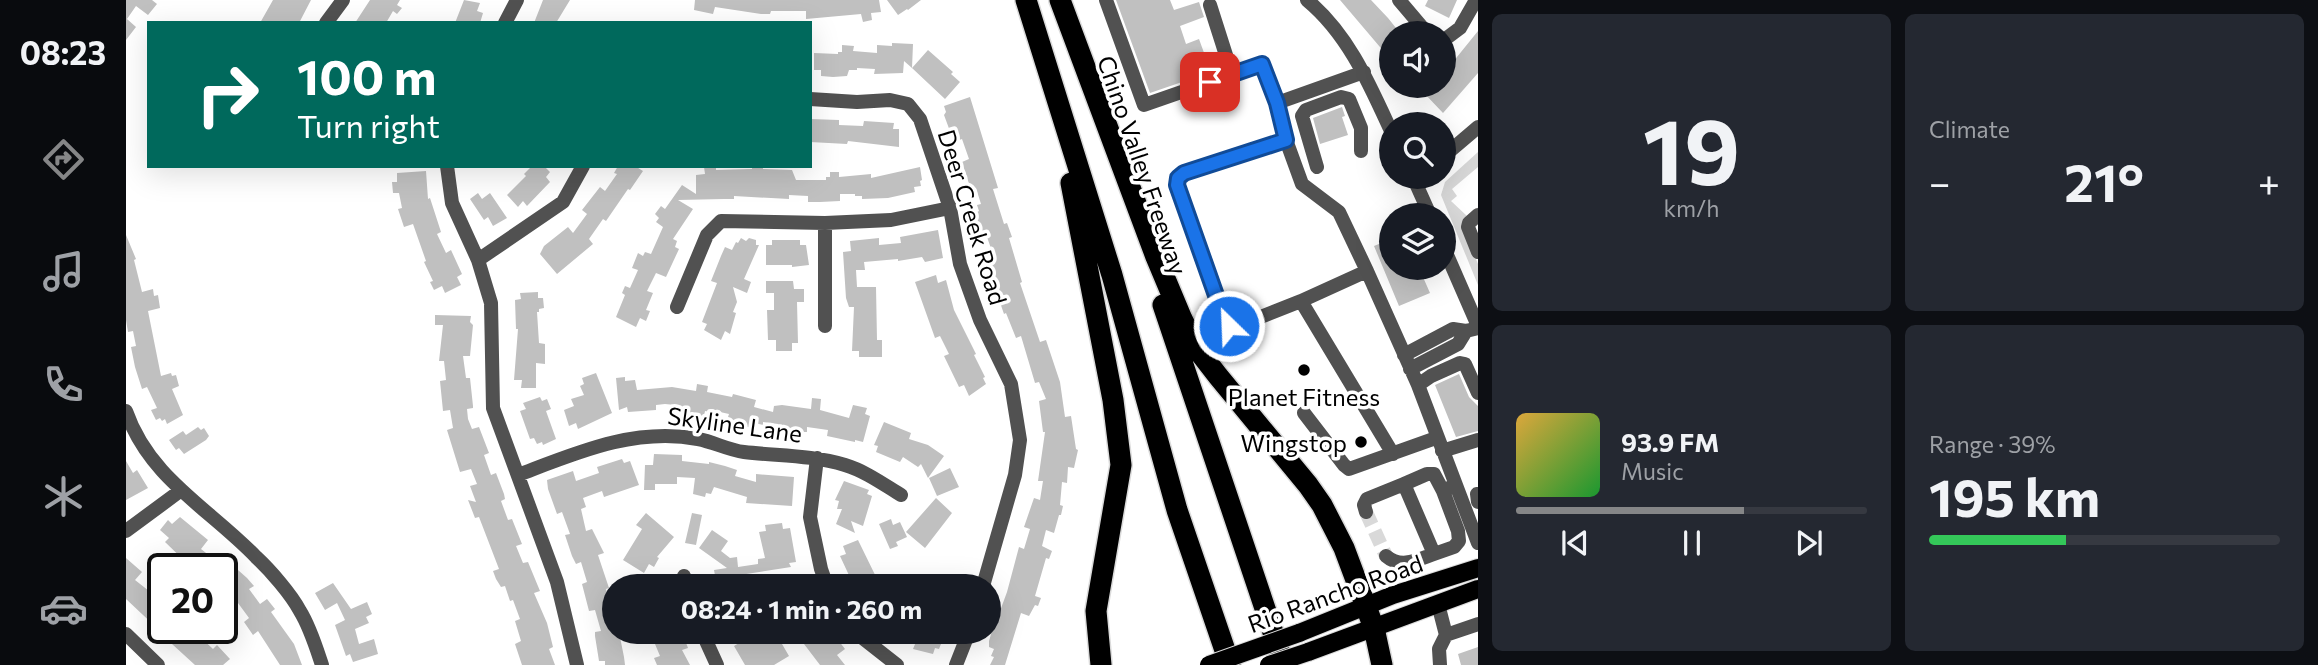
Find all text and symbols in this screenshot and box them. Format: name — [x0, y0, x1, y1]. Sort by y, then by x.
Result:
map controls — [1379, 21, 1456, 280]
button: sound — [1379, 21, 1456, 98]
text: 08:23 — [20, 32, 106, 72]
text: 100 m — [297, 45, 436, 105]
icon: right — [182, 49, 273, 140]
street label: Chino Valley Freeway — [1092, 52, 1194, 278]
pin — [1180, 52, 1240, 112]
icon: arrive — [1191, 63, 1229, 101]
text: 19 — [1643, 92, 1740, 204]
text: Turn right — [297, 105, 440, 145]
button: search — [1379, 112, 1456, 189]
text: Climate — [1929, 115, 2010, 143]
street label: Deer Creek Road — [933, 126, 1013, 308]
icon: directions — [39, 135, 88, 184]
text: 21° — [2064, 149, 2144, 213]
text: − — [1929, 158, 1951, 205]
text: + — [2258, 158, 2280, 205]
text: km/h — [1664, 194, 1719, 222]
button: layers — [1379, 203, 1456, 280]
icon: music — [39, 247, 88, 296]
position arrow — [1192, 289, 1266, 363]
icon: phone — [39, 360, 88, 409]
marker: Planet Fitness — [1296, 362, 1312, 378]
place label: Planet Fitness — [1228, 382, 1380, 411]
street label: Skyline Lane — [666, 400, 804, 448]
text: 93.9 FM — [1621, 426, 1719, 457]
place label: Wingstop — [1241, 428, 1347, 457]
text: Range · 39% — [1929, 430, 2056, 458]
marker: Wingstop — [1353, 434, 1369, 450]
text: Music — [1621, 457, 1684, 485]
text: 195 km — [1929, 464, 2100, 528]
icon: climate — [39, 472, 88, 521]
icon: previous — [1556, 524, 1594, 562]
icon: pause — [1673, 524, 1711, 562]
icon: next — [1790, 524, 1828, 562]
street label: Rio Rancho Road — [1244, 548, 1426, 638]
speed limit sign: 20 — [147, 553, 238, 644]
icon: car — [39, 584, 88, 633]
text: 08:24 · 1 min · 260 m — [681, 593, 922, 624]

